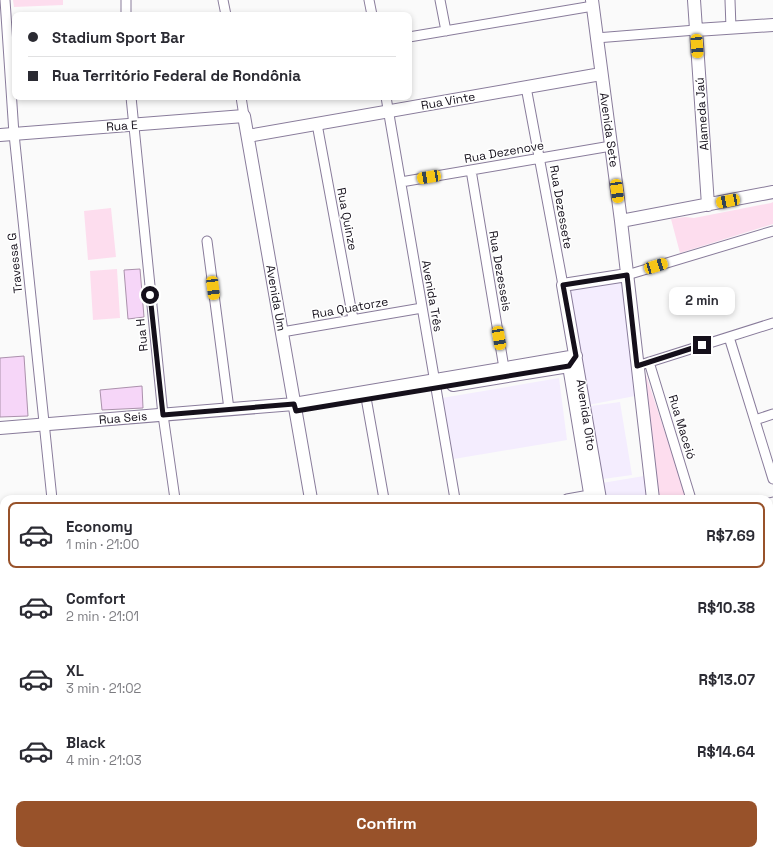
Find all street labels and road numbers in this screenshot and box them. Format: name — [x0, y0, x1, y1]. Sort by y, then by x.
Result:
street label: Alameda Jaú — [691, 77, 713, 151]
street label: Rua Vinte — [420, 88, 476, 114]
street label: Avenida Sete — [596, 92, 622, 168]
street label: Rua E — [106, 117, 139, 135]
street label: Rua Dezenove — [463, 137, 545, 167]
street label: Rua Dezessete — [546, 164, 576, 250]
street label: Rua Quinze — [333, 186, 361, 252]
street label: Rua Dezesseis — [485, 229, 515, 313]
street label: Travessa G — [4, 232, 26, 294]
street label: Avenida Três — [418, 259, 446, 333]
street label: Avenida Um — [262, 264, 290, 332]
street label: Rua Quatorze — [311, 293, 389, 323]
street label: Rua H — [132, 318, 152, 352]
street label: Avenida Oito — [572, 378, 600, 452]
street label: Rua Maceió — [665, 393, 699, 461]
street label: Rua Seis — [98, 408, 148, 428]

